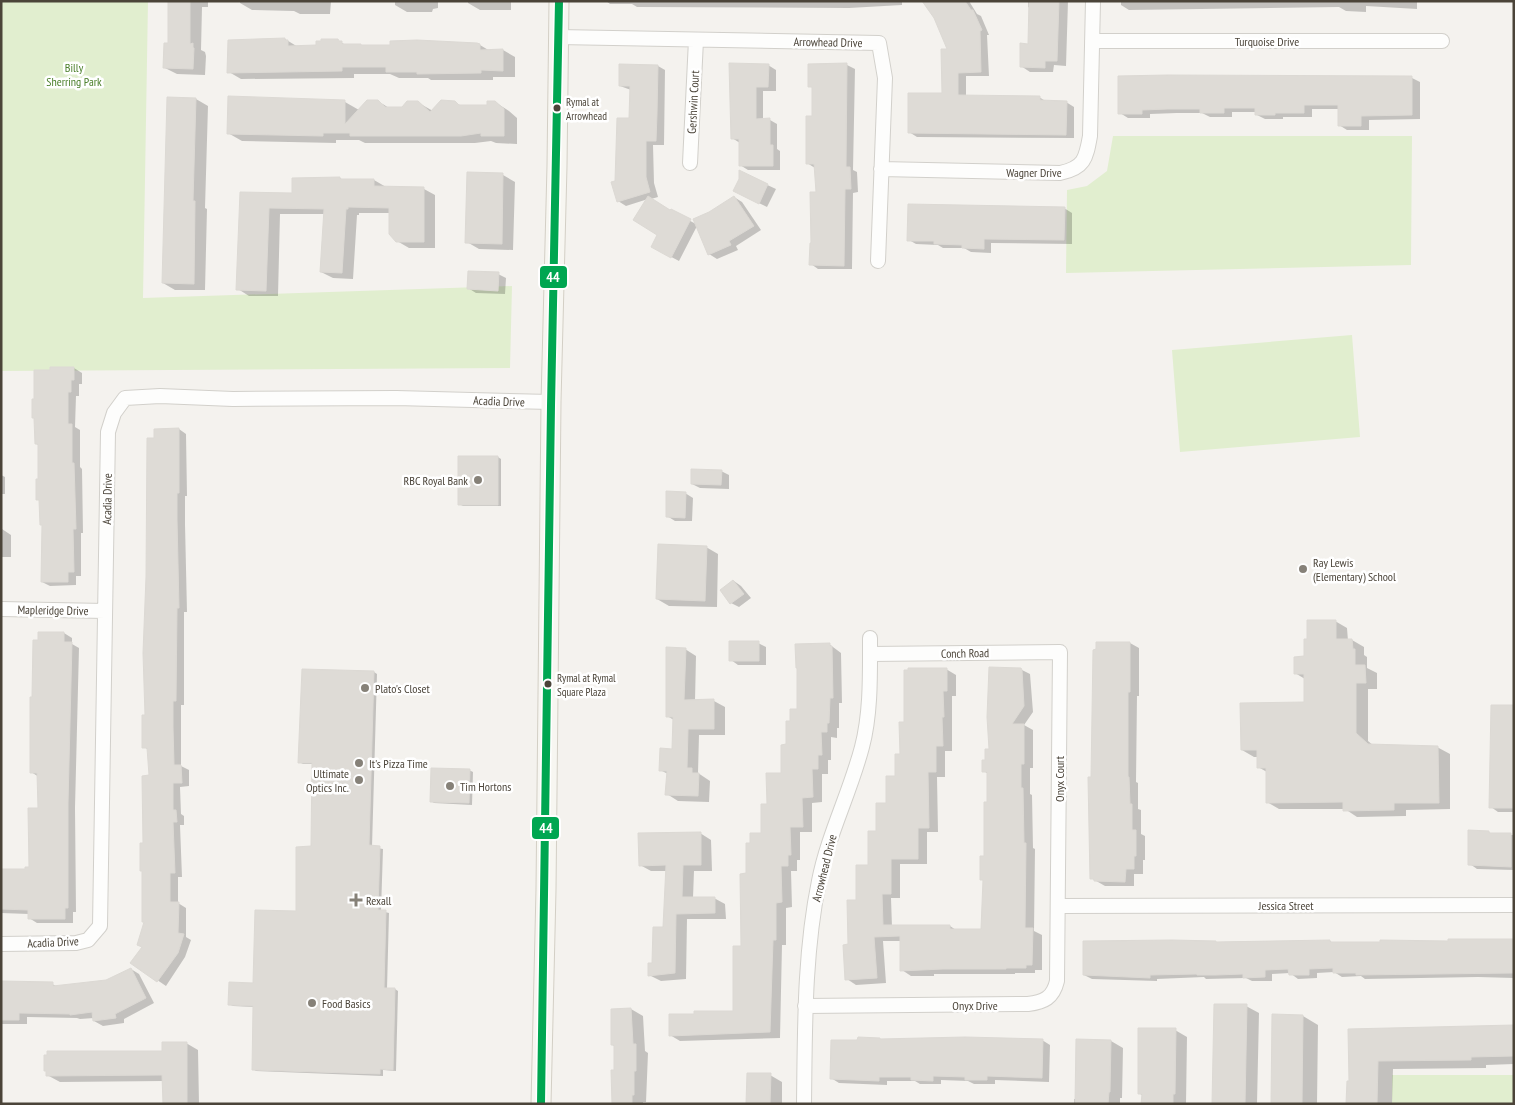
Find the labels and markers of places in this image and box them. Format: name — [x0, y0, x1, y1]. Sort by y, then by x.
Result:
place label: Rymal at Arrowhead — [566, 95, 607, 123]
marker: Rymal at Arrowhead — [552, 103, 562, 113]
place label: RBC Royal Bank — [404, 473, 468, 488]
marker: RBC Royal Bank — [472, 474, 484, 486]
place label: Ray Lewis (Elementary) School — [1313, 555, 1396, 584]
marker: Ray Lewis (Elementary) School — [1297, 563, 1309, 575]
place label: Rymal at Rymal Square Plaza — [557, 671, 616, 699]
marker: Rymal at Rymal Square Plaza — [543, 679, 553, 689]
place label: Plato's Closet — [375, 681, 430, 696]
marker: Plato's Closet — [359, 682, 371, 694]
place label: It's Pizza Time — [369, 756, 428, 771]
marker: It's Pizza Time — [353, 757, 365, 769]
place label: Ultimate Optics Inc. — [306, 766, 349, 795]
marker: Ultimate Optics Inc. — [353, 774, 365, 786]
place label: Tim Hortons — [460, 779, 511, 794]
marker: Tim Hortons — [444, 780, 456, 792]
place label: Rexall — [366, 893, 392, 908]
marker: Rexall — [350, 894, 362, 906]
place label: Food Basics — [322, 996, 371, 1011]
marker: Food Basics — [306, 997, 318, 1009]

